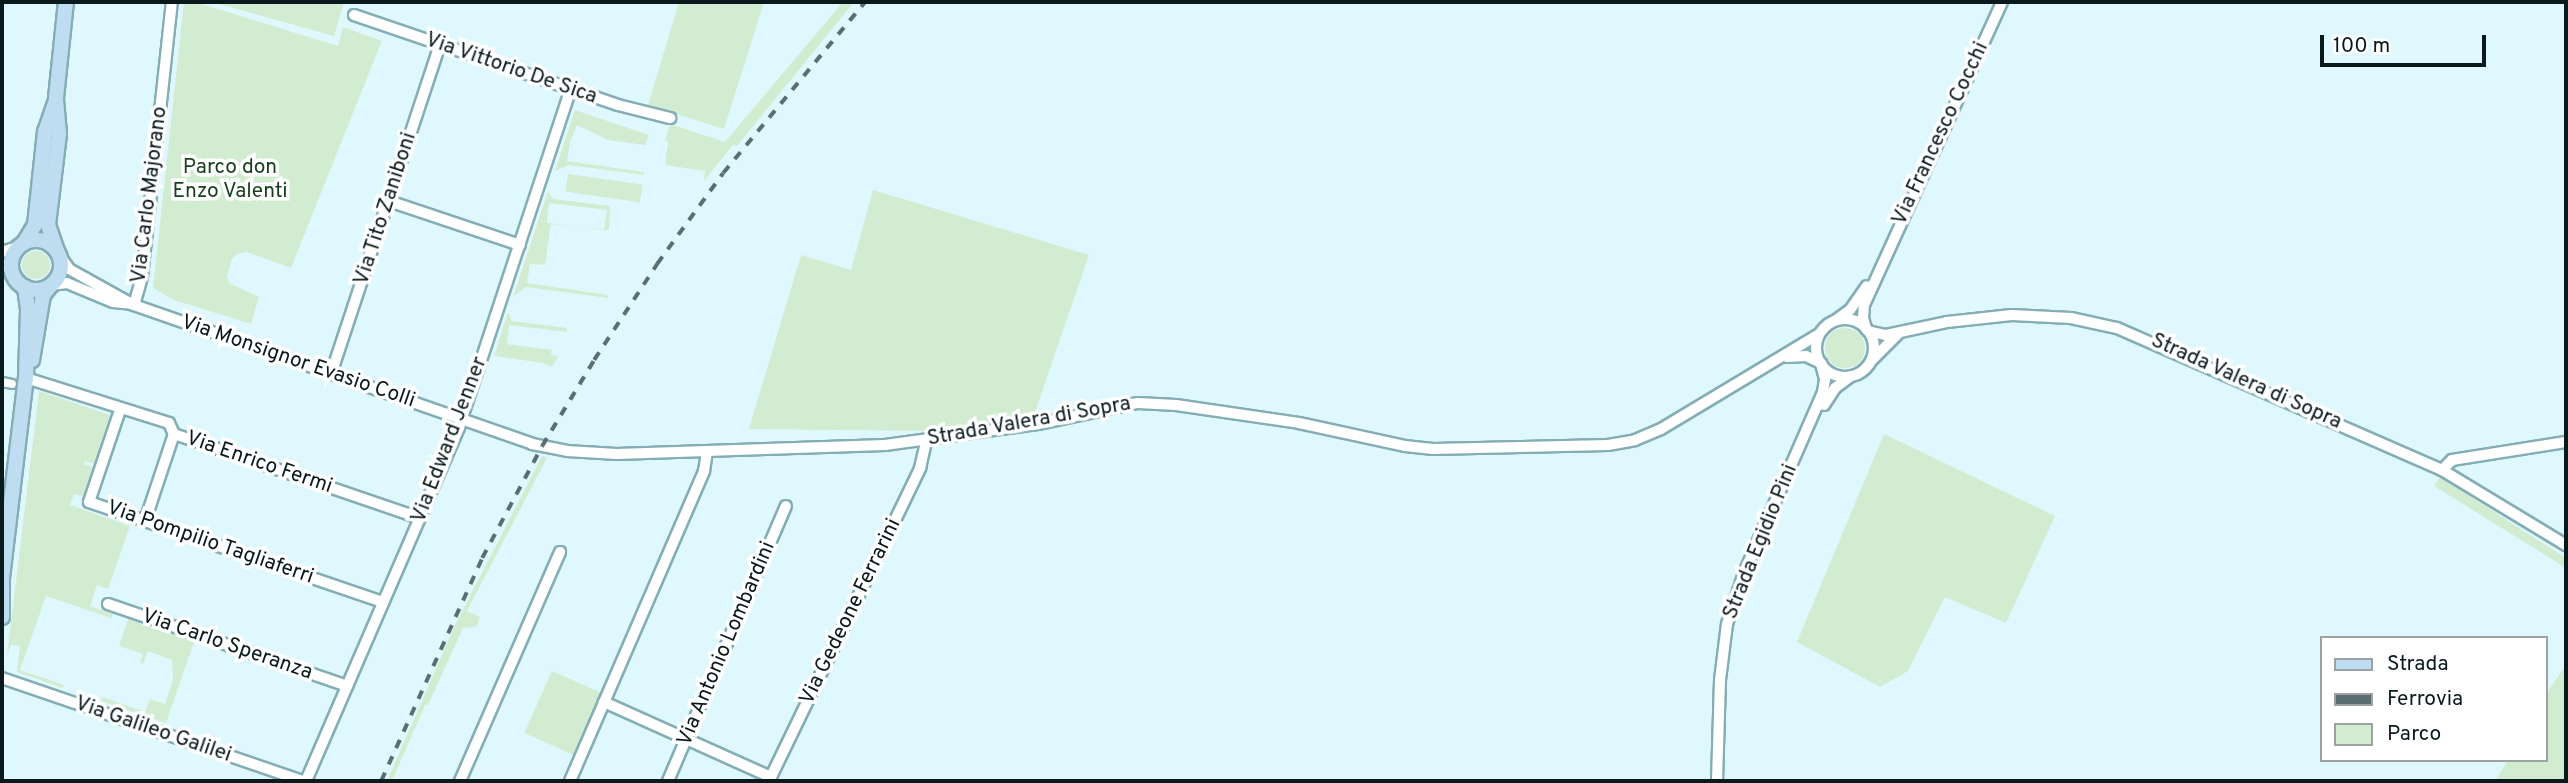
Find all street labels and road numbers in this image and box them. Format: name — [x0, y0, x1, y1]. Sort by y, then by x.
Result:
street label: Via Vittorio De Sica — [421, 28, 601, 110]
street label: Via Francesco Cocchi — [1887, 38, 1995, 230]
street label: Via Carlo Majorano — [127, 105, 173, 285]
street label: Via Tito Zaniboni — [349, 129, 423, 289]
street label: Via Monsignor Evasio Colli — [178, 310, 418, 414]
street label: Strada Valera di Sopra — [2146, 328, 2346, 436]
street label: Via Edward Jenner — [407, 353, 493, 527]
street label: Strada Valera di Sopra — [925, 392, 1133, 452]
street label: Via Enrico Fermi — [183, 426, 335, 500]
street label: Strada Egidio Pini — [1718, 461, 1804, 623]
street label: Via Pompilio Tagliaferri — [103, 496, 317, 590]
street label: Via Gedeone Ferrarini — [795, 515, 907, 709]
street label: Via Antonio Lombardini — [672, 538, 782, 750]
street label: Via Carlo Speranza — [138, 604, 316, 686]
street label: Via Galileo Galilei — [72, 691, 234, 769]

